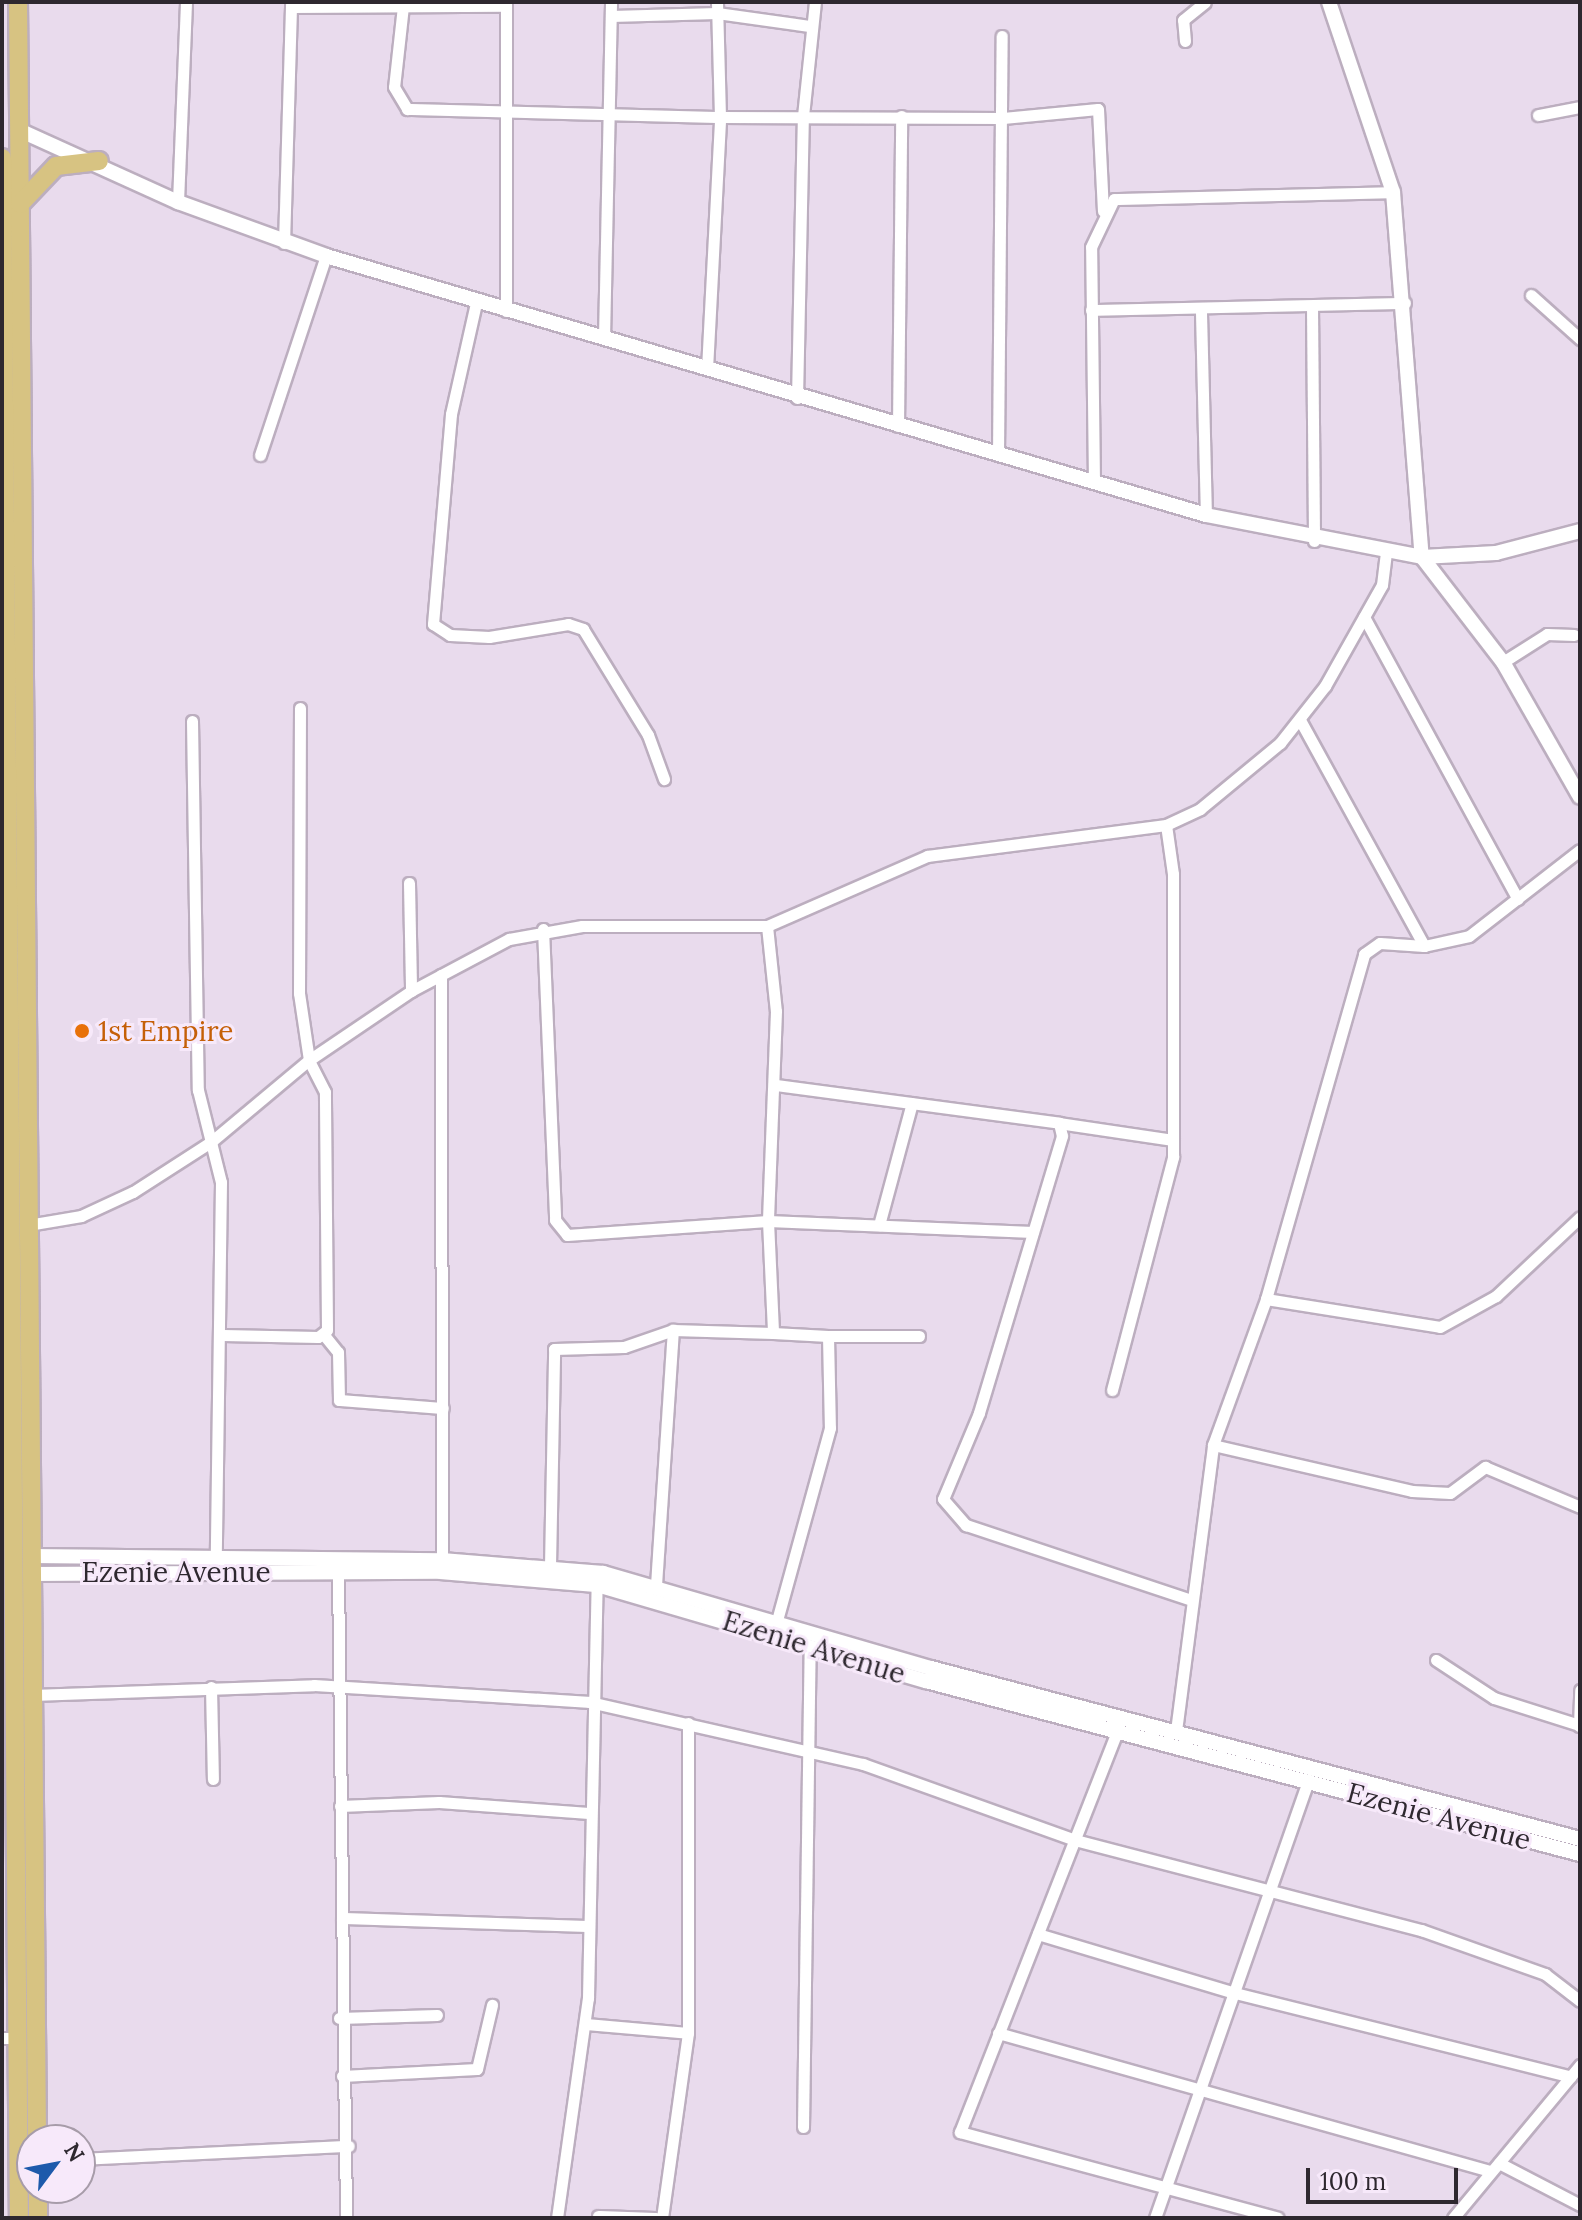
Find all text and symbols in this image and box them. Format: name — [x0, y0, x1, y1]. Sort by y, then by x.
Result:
place label: 1st Empire — [98, 1014, 233, 1048]
marker: 1st Empire — [73, 1022, 91, 1040]
street label: Ezenie Avenue — [81, 1555, 271, 1589]
street label: Ezenie Avenue — [719, 1603, 909, 1691]
street label: Ezenie Avenue — [1343, 1775, 1535, 1857]
north arrow — [16, 2124, 96, 2204]
text: N — [58, 2138, 91, 2167]
scale bar — [1310, 2152, 1462, 2202]
text: 100 m — [1320, 2166, 1386, 2197]

